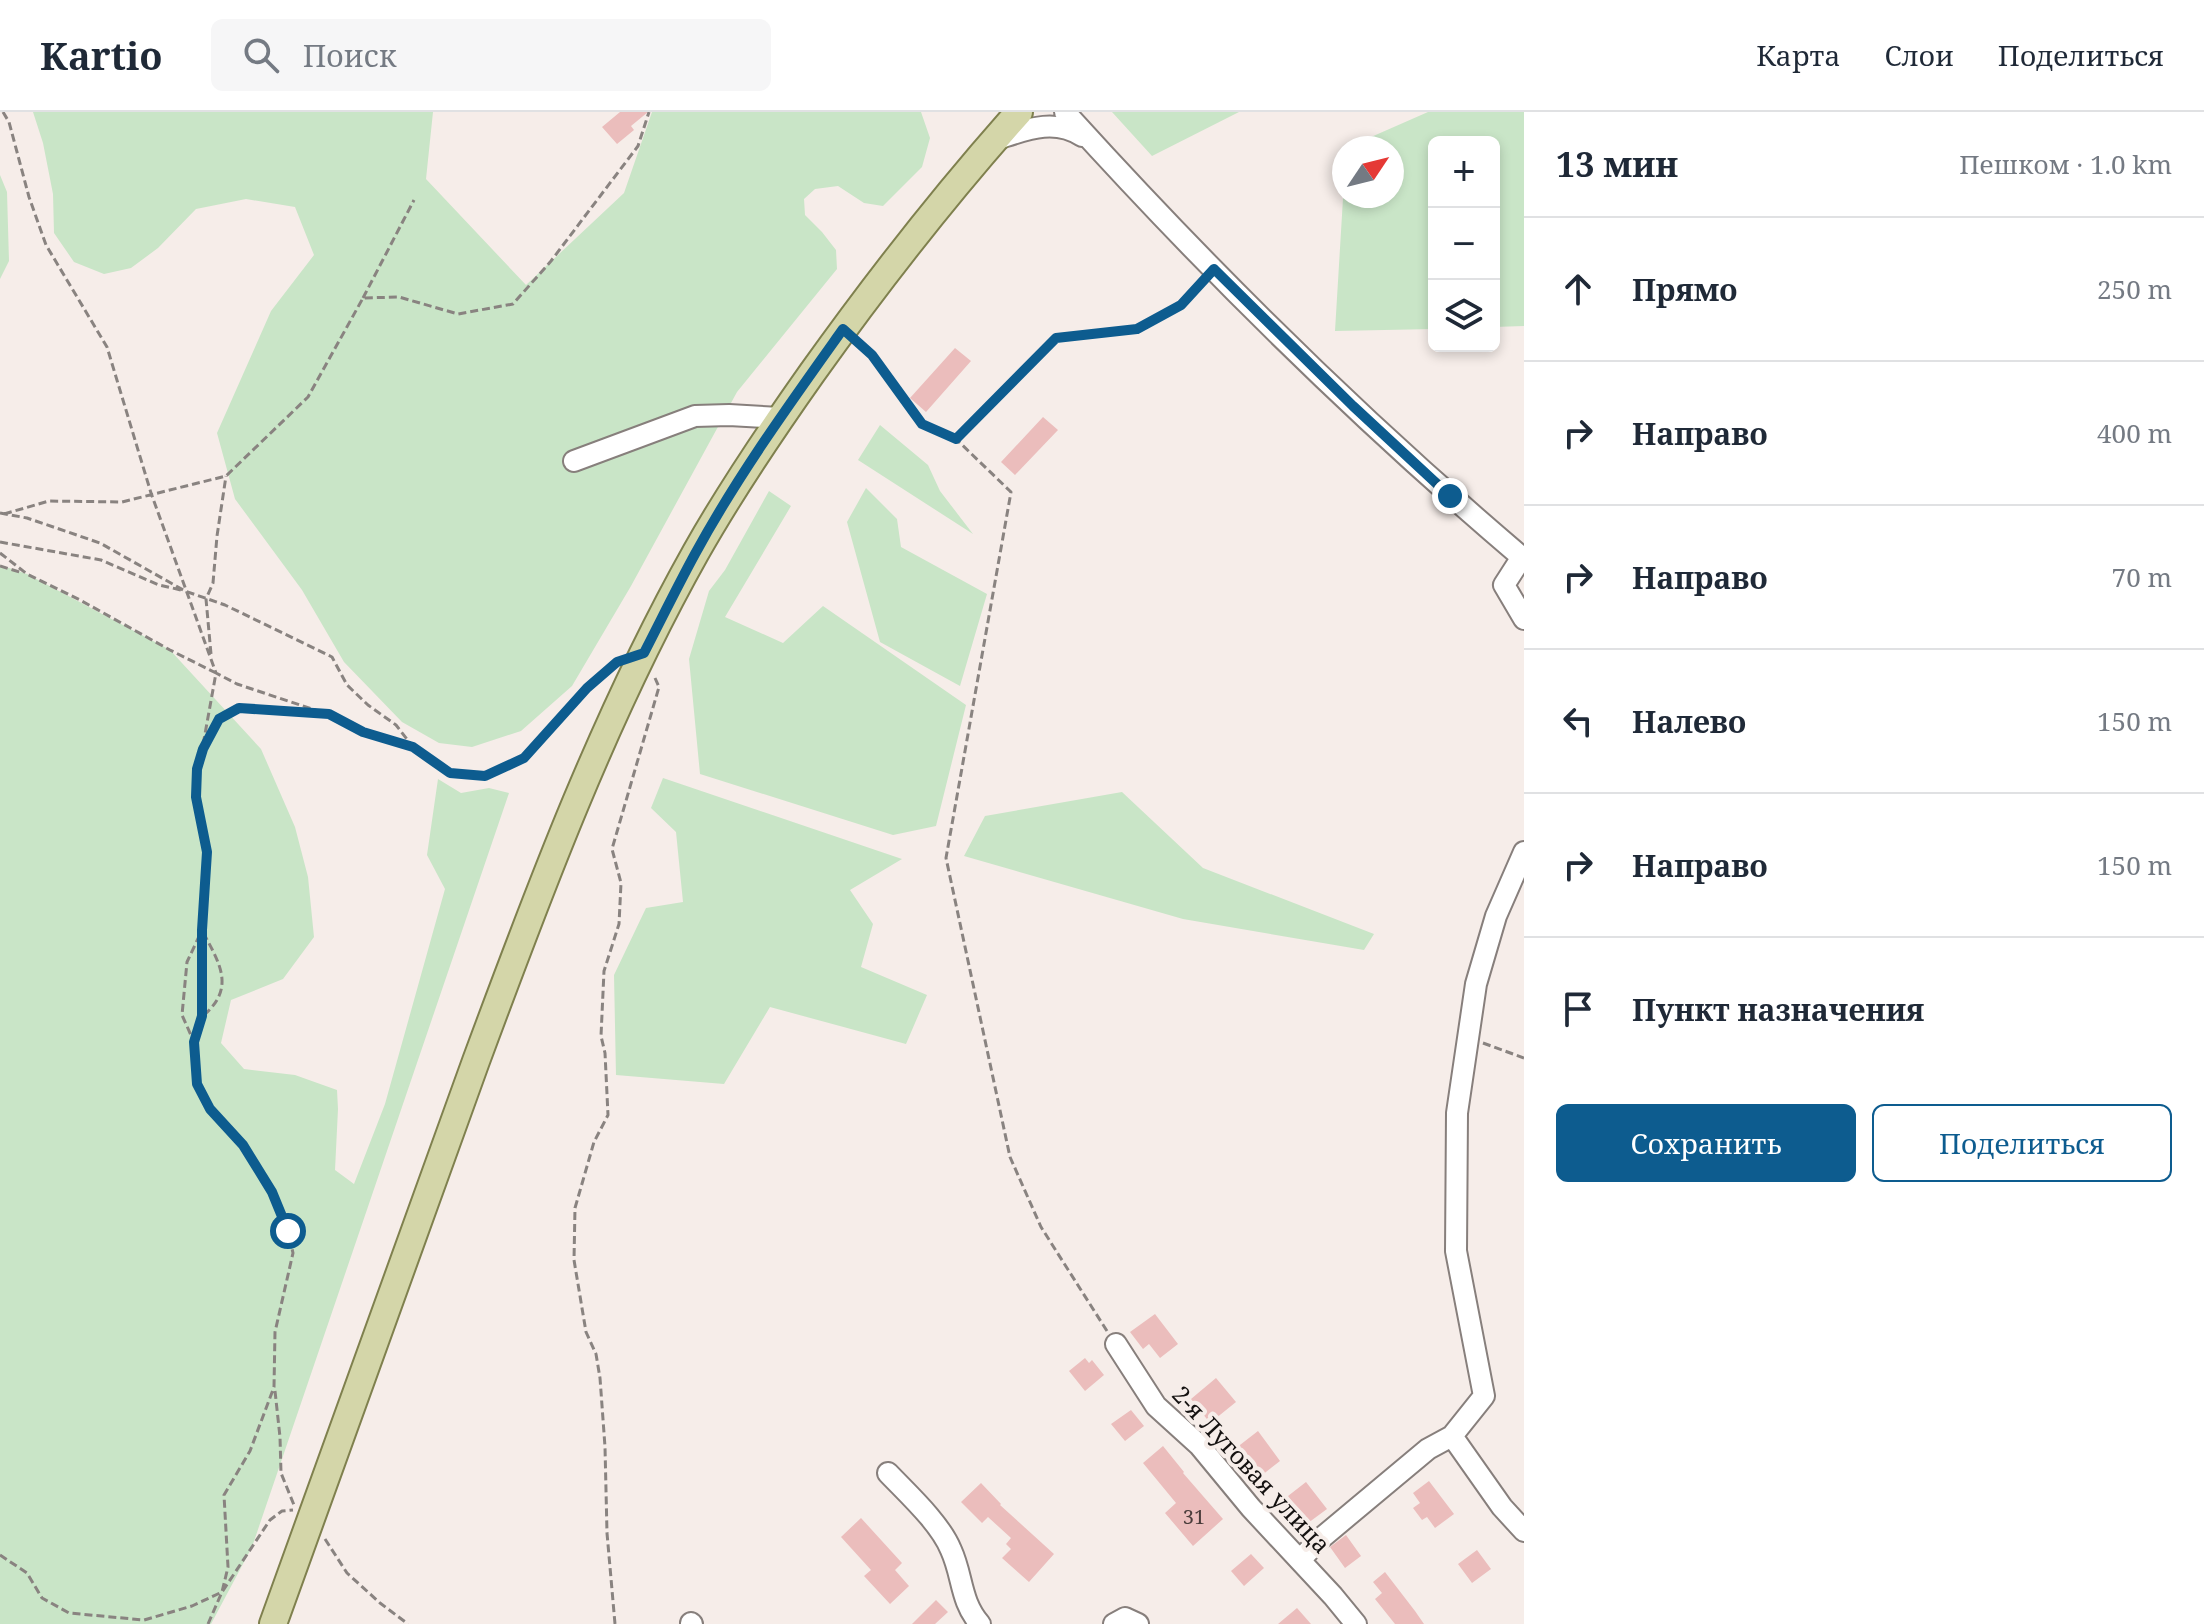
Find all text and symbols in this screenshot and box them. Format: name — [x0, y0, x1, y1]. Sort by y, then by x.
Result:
search box — [211, 19, 771, 91]
text: Kartio — [40, 29, 163, 81]
icon: search — [239, 33, 283, 77]
text: Поиск — [303, 35, 396, 76]
text: Карта — [1756, 36, 1840, 74]
text: Слои — [1884, 36, 1954, 74]
text: Поделиться — [1998, 36, 2164, 74]
north arrow — [1332, 136, 1404, 208]
map controls — [1428, 136, 1500, 352]
button: + — [1428, 136, 1500, 208]
text: 13 мин — [1556, 141, 1678, 187]
text: Пешком · 1.0 km — [1959, 146, 2172, 182]
button: − — [1428, 208, 1500, 280]
icon: ahead — [1556, 267, 1600, 311]
text: Прямо — [1632, 269, 1738, 310]
text: 250 m — [2097, 271, 2172, 307]
button: layers — [1428, 280, 1500, 352]
icon: right — [1556, 411, 1600, 455]
text: Направо — [1632, 413, 1768, 454]
text: 400 m — [2097, 415, 2172, 451]
route end — [1432, 478, 1468, 514]
icon: right — [1556, 555, 1600, 599]
text: Направо — [1632, 557, 1768, 598]
text: 70 m — [2112, 559, 2172, 595]
icon: left — [1556, 699, 1600, 743]
text: Налево — [1632, 701, 1746, 742]
text: 150 m — [2097, 703, 2172, 739]
icon: right — [1556, 843, 1600, 887]
text: Направо — [1632, 845, 1768, 886]
text: 150 m — [2097, 847, 2172, 883]
icon: arrive — [1556, 987, 1600, 1031]
text: Пункт назначения — [1632, 989, 1924, 1030]
button: Сохранить — [1556, 1104, 1856, 1182]
button: Поделиться — [1872, 1104, 2172, 1182]
route start — [270, 1213, 306, 1249]
street label: 2-я Луговая улица — [1165, 1378, 1339, 1560]
house number: 31 — [1183, 1503, 1205, 1530]

